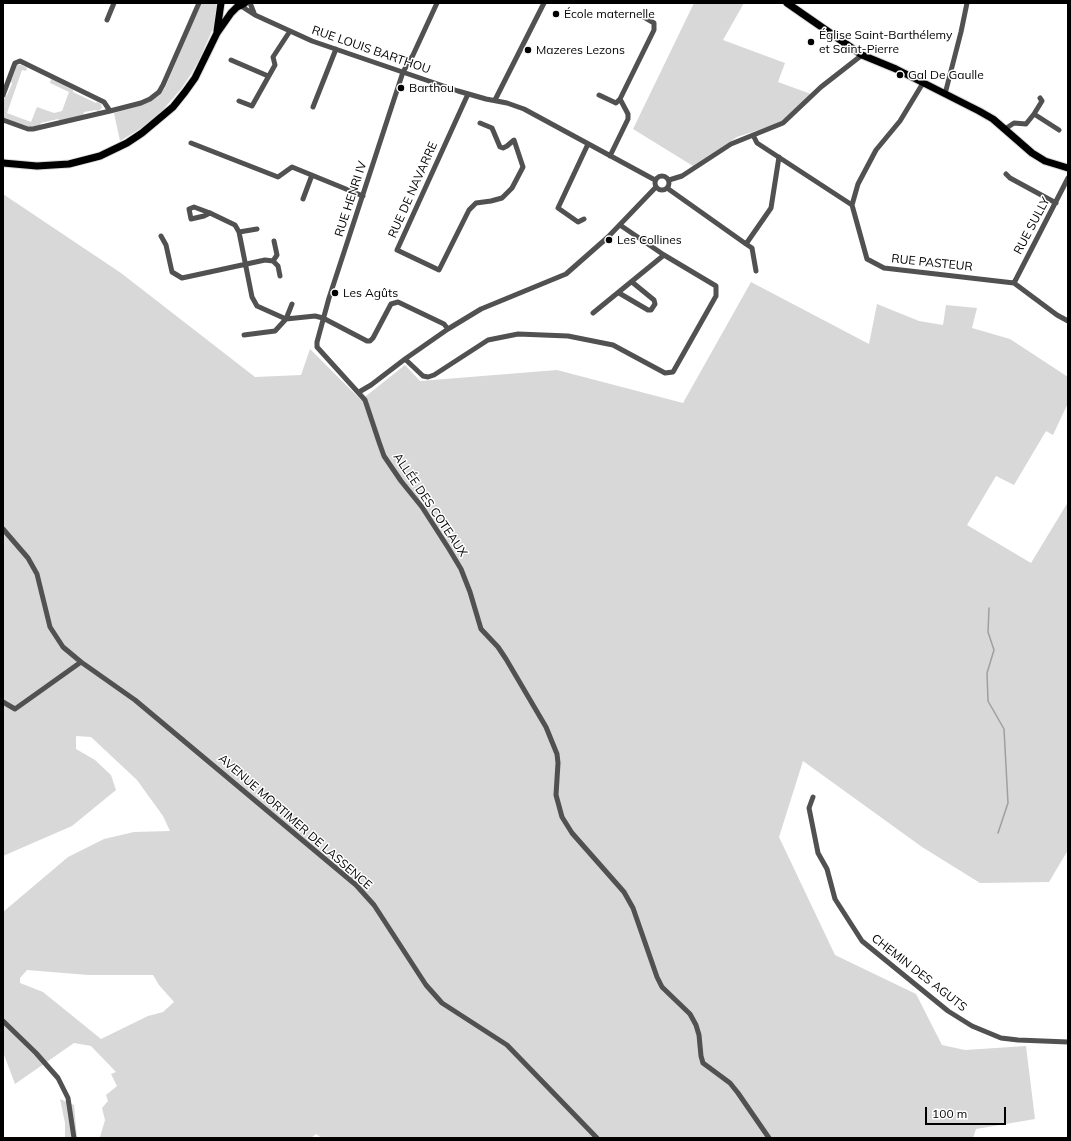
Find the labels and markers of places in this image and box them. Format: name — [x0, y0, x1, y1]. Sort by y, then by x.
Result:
place label: École maternelle — [564, 7, 655, 21]
marker: École maternelle — [551, 9, 561, 19]
place label: Église Saint-Barthélemy et Saint-Pierre — [819, 28, 952, 56]
marker: Église Saint-Barthélemy et Saint-Pierre — [806, 37, 816, 47]
place label: Mazeres Lezons — [536, 43, 625, 57]
marker: Mazeres Lezons — [523, 45, 533, 55]
place label: Gal De Gaulle — [908, 68, 984, 82]
marker: Gal De Gaulle — [895, 70, 905, 80]
place label: Barthou — [409, 81, 454, 95]
marker: Barthou — [396, 83, 406, 93]
place label: Les Collines — [617, 233, 682, 247]
marker: Les Collines — [604, 235, 614, 245]
place label: Les Agûts — [343, 286, 398, 300]
marker: Les Agûts — [330, 288, 340, 298]

